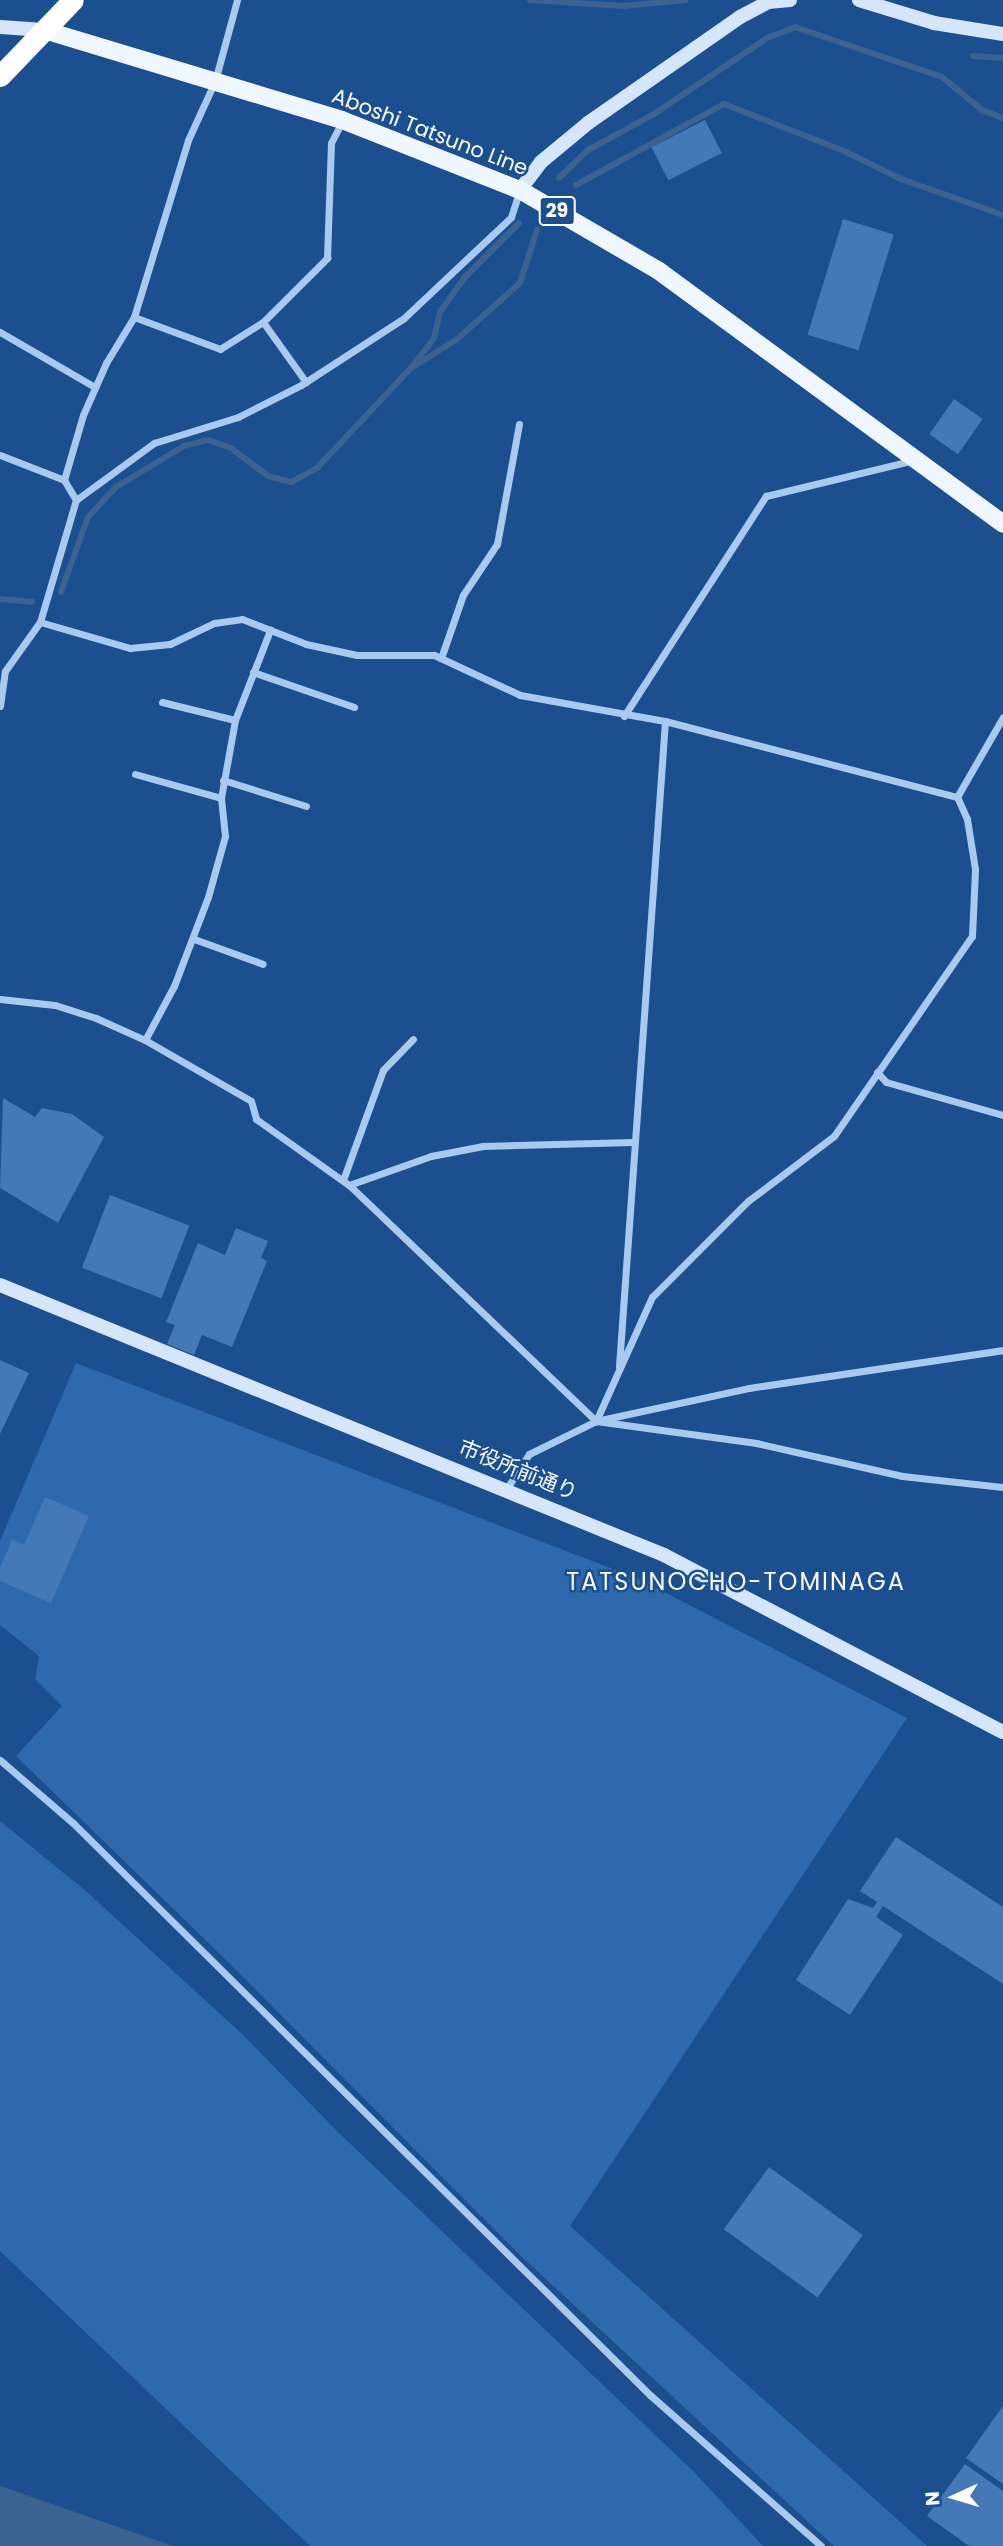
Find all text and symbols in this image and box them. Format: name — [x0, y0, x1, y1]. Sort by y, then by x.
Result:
street label: Aboshi Tatsuno Line — [329, 83, 531, 181]
road number: 29 — [538, 196, 576, 226]
street label: 市役所前通り — [455, 1435, 581, 1505]
district label: TATSUNOCHO-TOMINAGA — [569, 1568, 903, 1596]
north arrow — [919, 2462, 989, 2532]
text: N — [919, 2490, 947, 2507]

